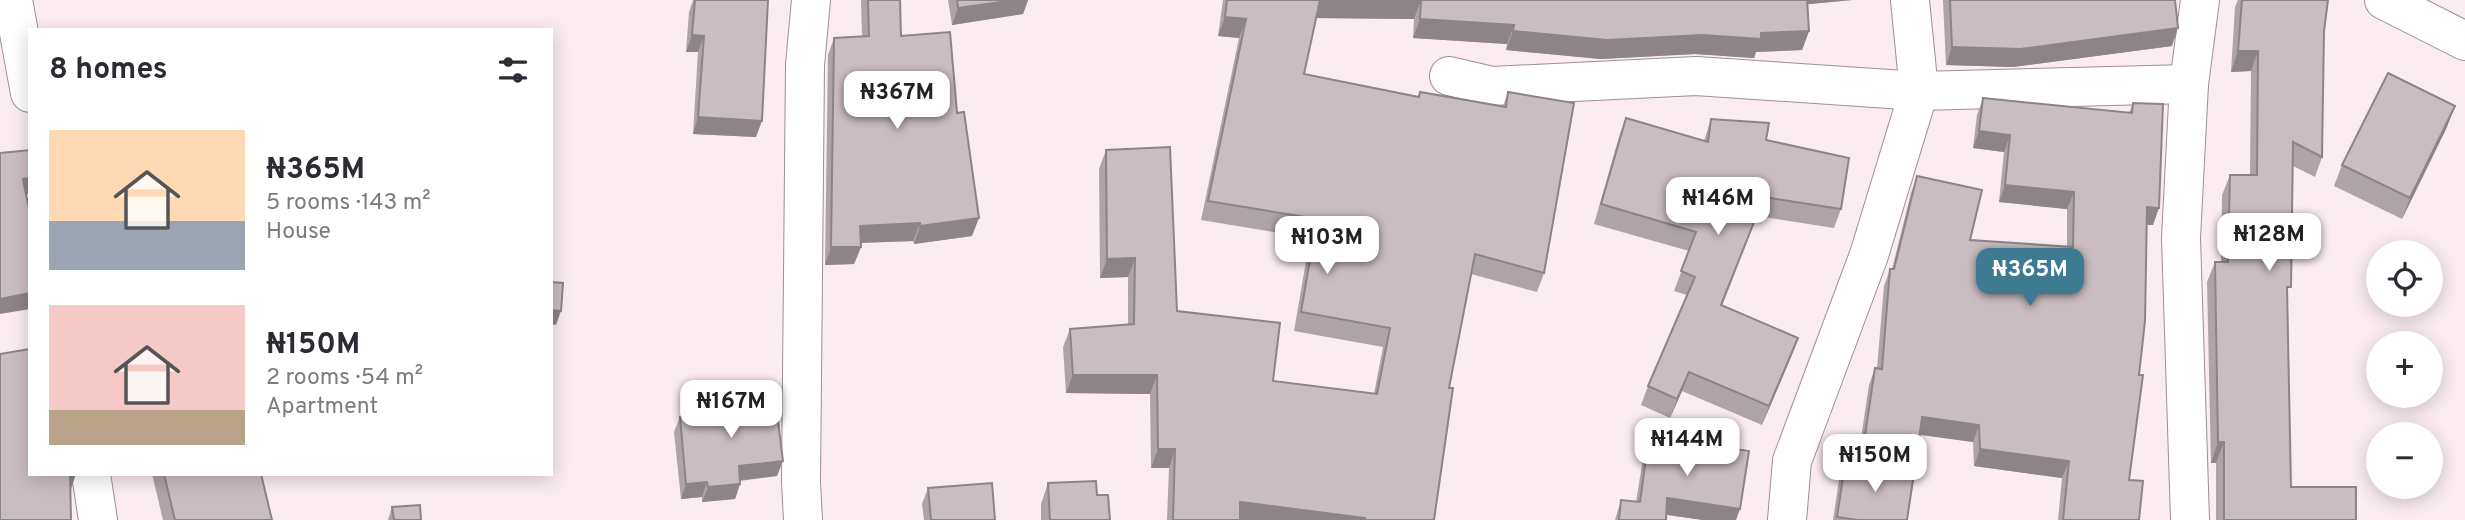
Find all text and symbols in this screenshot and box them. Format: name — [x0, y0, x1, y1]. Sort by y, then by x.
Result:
icon: filters — [494, 51, 532, 89]
text: 8 homes — [49, 52, 168, 89]
pin: ₦367M — [848, 72, 946, 131]
text: ₦367M — [860, 79, 934, 108]
text: ₦365M — [266, 152, 365, 189]
icon: home — [105, 158, 189, 242]
pin: ₦146M — [1669, 177, 1767, 237]
text: ₦146M — [1682, 185, 1754, 214]
text: 5 rooms · 143 m² — [266, 189, 431, 218]
pin: ₦128M — [2220, 214, 2318, 273]
pin: ₦103M — [1278, 216, 1376, 276]
text: House — [266, 218, 331, 247]
text: ₦128M — [2233, 221, 2305, 250]
text: ₦103M — [1291, 224, 1363, 253]
map controls — [2366, 240, 2443, 499]
button: locate — [2366, 240, 2443, 317]
pin: ₦365M — [1981, 248, 2079, 308]
text: ₦365M — [1992, 256, 2068, 285]
text: ₦150M — [266, 327, 360, 364]
button: + — [2366, 331, 2443, 408]
icon: home — [105, 333, 189, 417]
text: 2 rooms · 54 m² — [266, 364, 423, 393]
pin: ₦167M — [682, 380, 780, 440]
text: ₦167M — [696, 388, 766, 417]
text: Apartment — [266, 393, 378, 422]
pin: ₦144M — [1638, 419, 1736, 478]
button: − — [2366, 422, 2443, 499]
text: ₦144M — [1651, 426, 1723, 455]
pin: ₦150M — [1826, 434, 1924, 494]
text: ₦150M — [1839, 442, 1911, 471]

